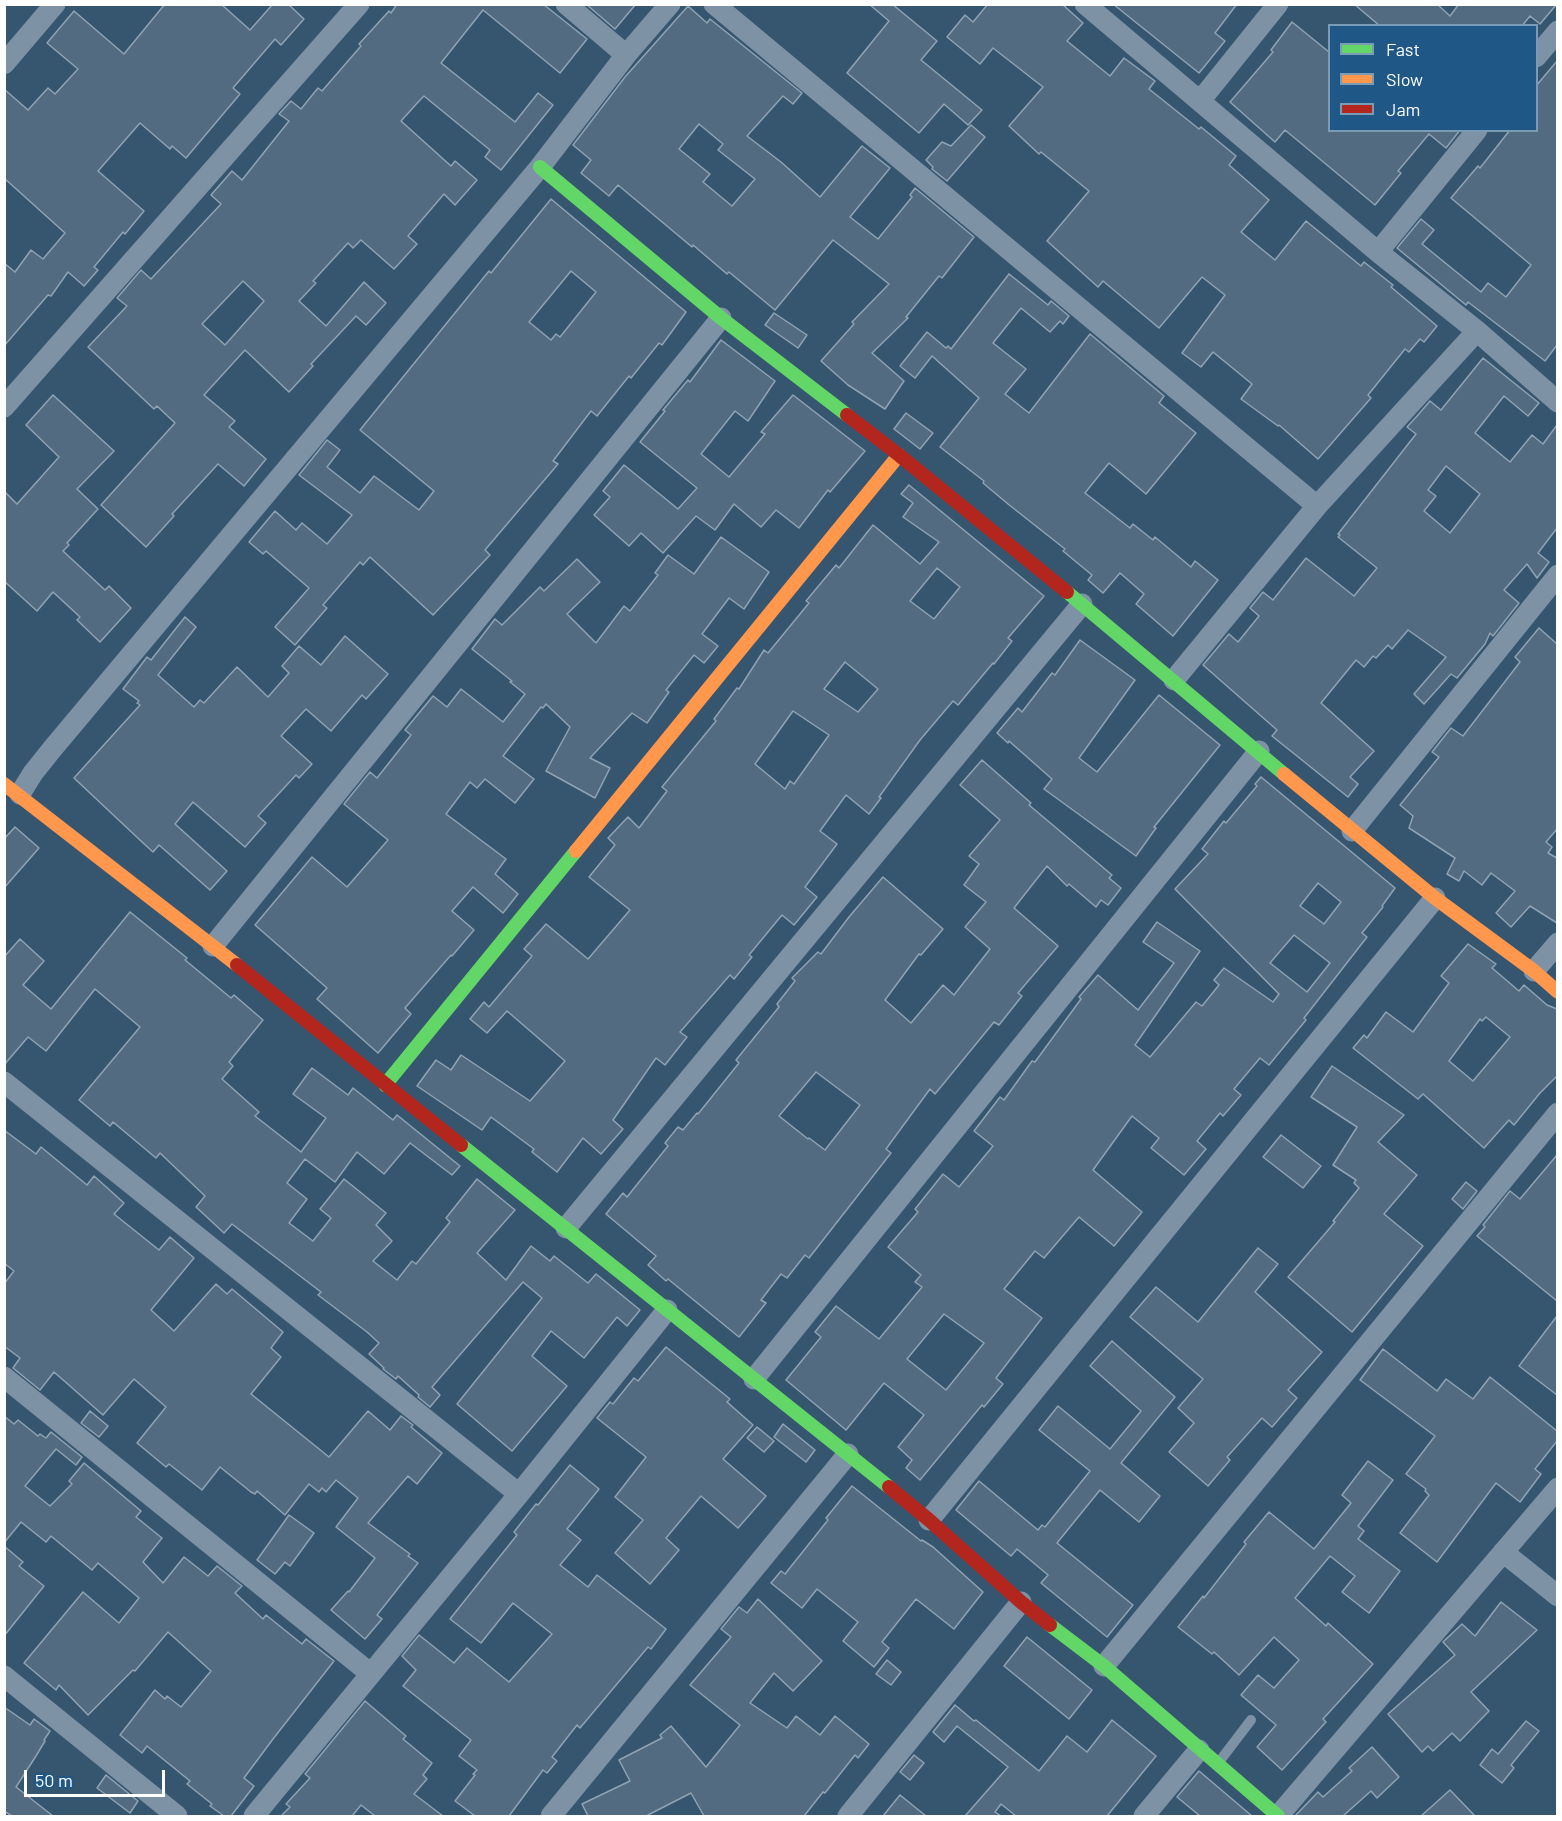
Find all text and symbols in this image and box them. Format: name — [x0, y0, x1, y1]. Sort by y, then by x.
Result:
legend — [1328, 24, 1538, 132]
text: Fast — [1386, 38, 1420, 60]
text: Slow — [1386, 68, 1423, 90]
text: Jam — [1386, 98, 1420, 120]
scale bar — [27, 1758, 168, 1796]
text: 50 m — [35, 1769, 73, 1791]

